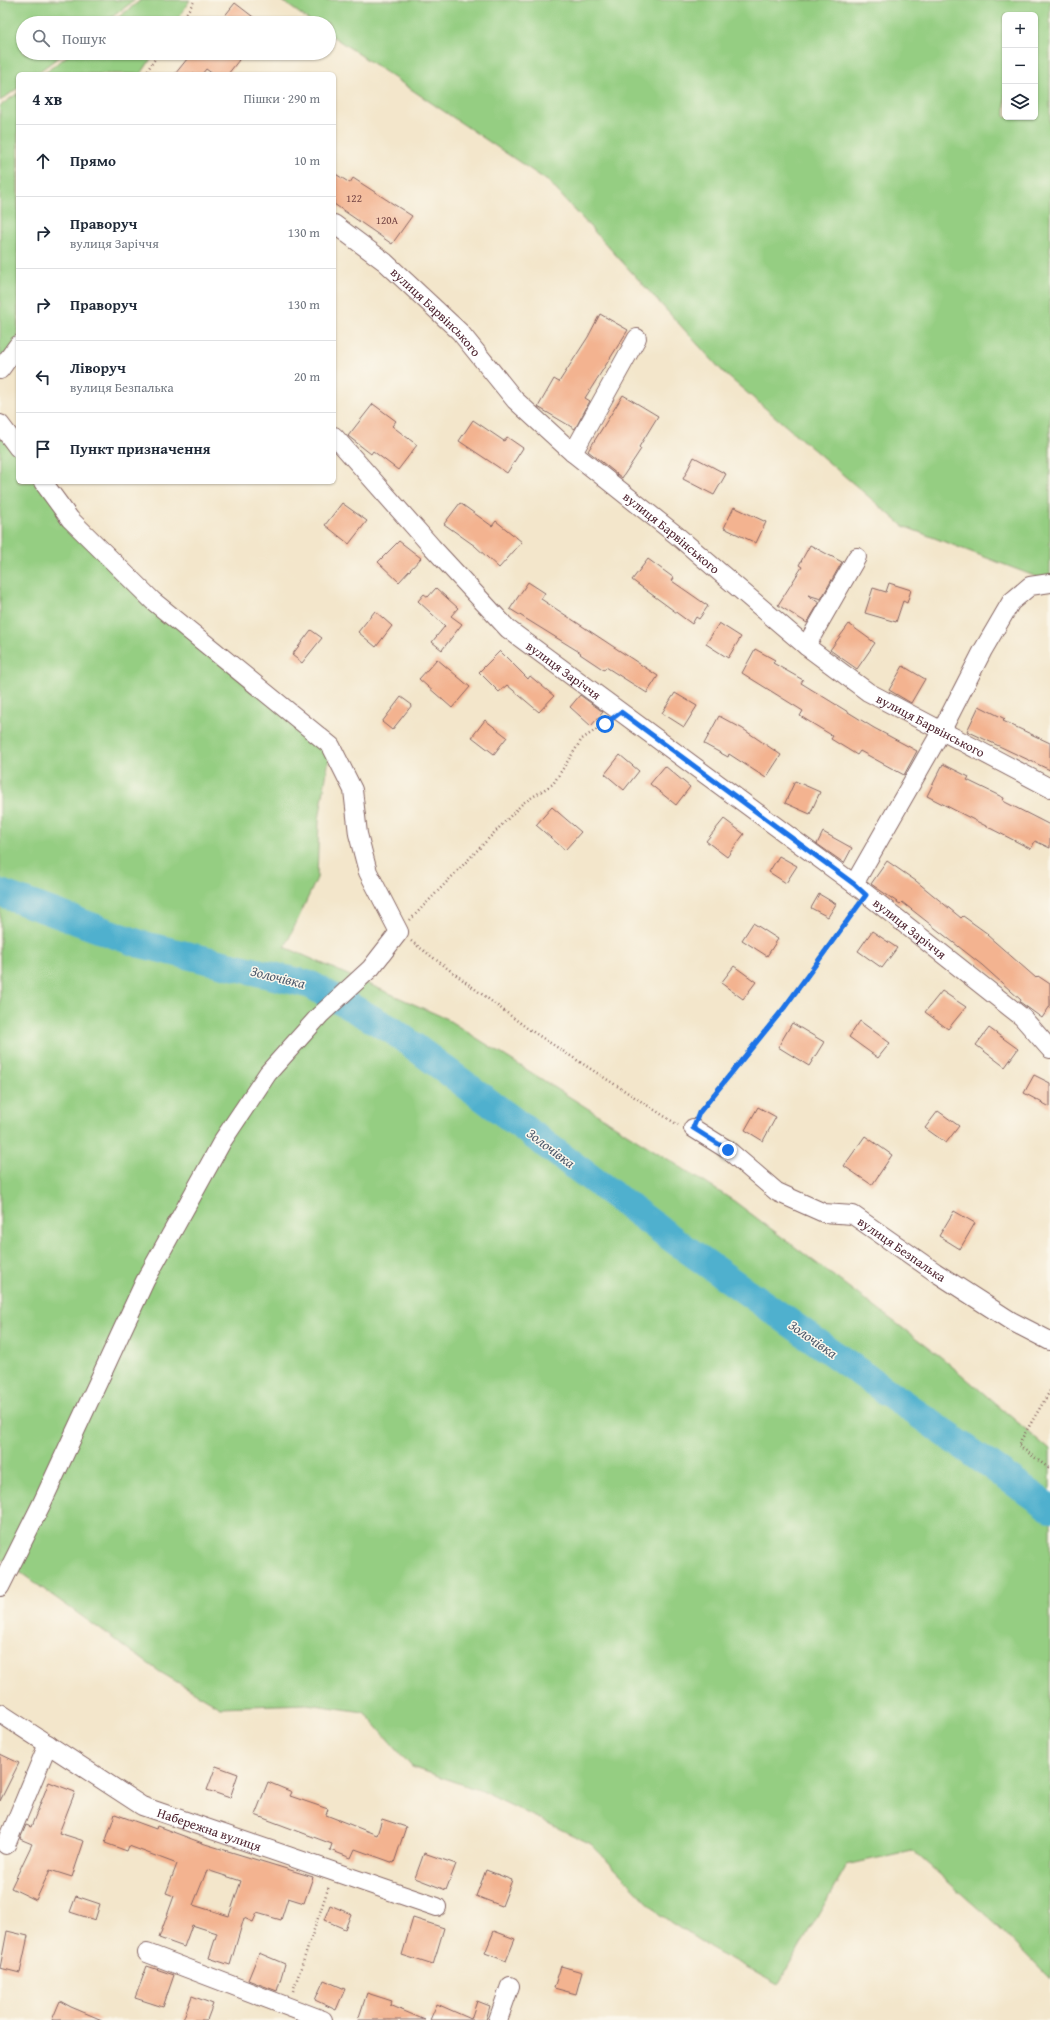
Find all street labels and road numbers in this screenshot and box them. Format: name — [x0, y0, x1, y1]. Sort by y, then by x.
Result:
street label: вулиця Барвінського — [387, 263, 486, 361]
street label: вулиця Барвінського — [619, 487, 725, 578]
street label: вулиця Заріччя — [522, 636, 605, 704]
street label: вулиця Барвінського — [873, 689, 989, 762]
street label: вулиця Заріччя — [869, 893, 951, 964]
street label: вулиця Безпалька — [854, 1212, 951, 1287]
street label: Набережна вулиця — [155, 1802, 264, 1856]

